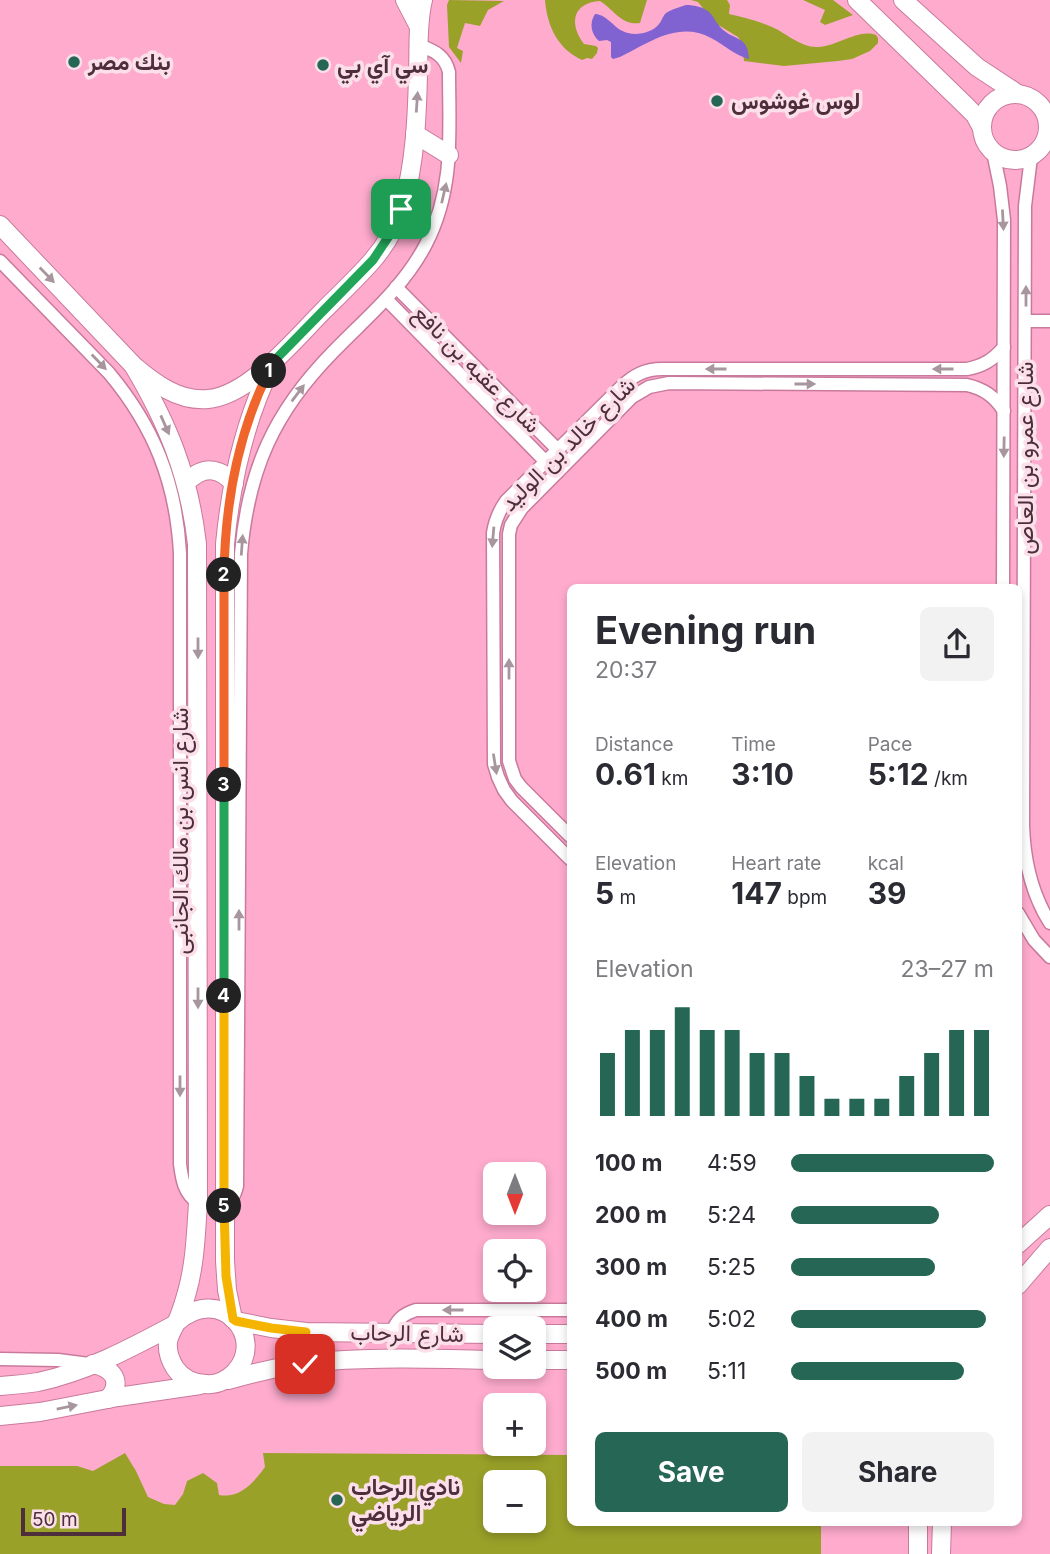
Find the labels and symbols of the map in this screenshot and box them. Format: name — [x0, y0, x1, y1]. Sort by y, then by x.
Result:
place label: بنك مصر — [87, 48, 171, 77]
place label: سي آي بي — [337, 51, 428, 85]
marker: بنك مصر — [66, 54, 82, 70]
marker: سي آي بي — [315, 57, 331, 73]
place label: لوس غوشوس — [731, 87, 860, 116]
one-way arrow — [412, 90, 423, 112]
marker: لوس غوشوس — [709, 93, 725, 109]
pin — [371, 179, 431, 239]
one-way arrow — [439, 182, 450, 204]
one-way arrow — [998, 209, 1009, 231]
one-way arrow — [39, 266, 56, 283]
one-way arrow — [1020, 285, 1032, 307]
street label: شارع عقبه بن نافع — [406, 299, 547, 440]
one-way arrow — [91, 353, 107, 370]
pin: 1 — [252, 354, 286, 388]
street label: شارع عمرو بن العاص — [1011, 362, 1041, 554]
one-way arrow — [704, 363, 726, 375]
one-way arrow — [932, 363, 954, 375]
street label: شارع خالد بن الوليد — [495, 371, 643, 519]
one-way arrow — [794, 378, 816, 390]
one-way arrow — [290, 384, 304, 402]
one-way arrow — [160, 415, 171, 436]
one-way arrow — [998, 436, 1010, 458]
one-way arrow — [487, 526, 498, 548]
one-way arrow — [237, 534, 248, 556]
pin: 2 — [206, 558, 242, 592]
one-way arrow — [192, 637, 204, 659]
one-way arrow — [503, 658, 515, 680]
street label: شارع انس بن مالك الجانبى — [166, 708, 196, 954]
one-way arrow — [490, 753, 501, 775]
pin: 3 — [206, 768, 242, 802]
one-way arrow — [233, 909, 244, 931]
pin: 4 — [206, 978, 242, 1014]
one-way arrow — [192, 987, 204, 1009]
one-way arrow — [174, 1075, 186, 1097]
north arrow — [483, 1162, 546, 1225]
pin: 5 — [206, 1188, 242, 1224]
one-way arrow — [442, 1304, 464, 1316]
street label: شارع الرحاب — [350, 1318, 464, 1350]
pin — [275, 1334, 335, 1394]
one-way arrow — [57, 1401, 79, 1412]
place label: نادي الرحاب الرياضي — [351, 1473, 460, 1533]
marker: نادي الرحاب الرياضي — [329, 1492, 345, 1508]
scale bar — [21, 1505, 126, 1537]

